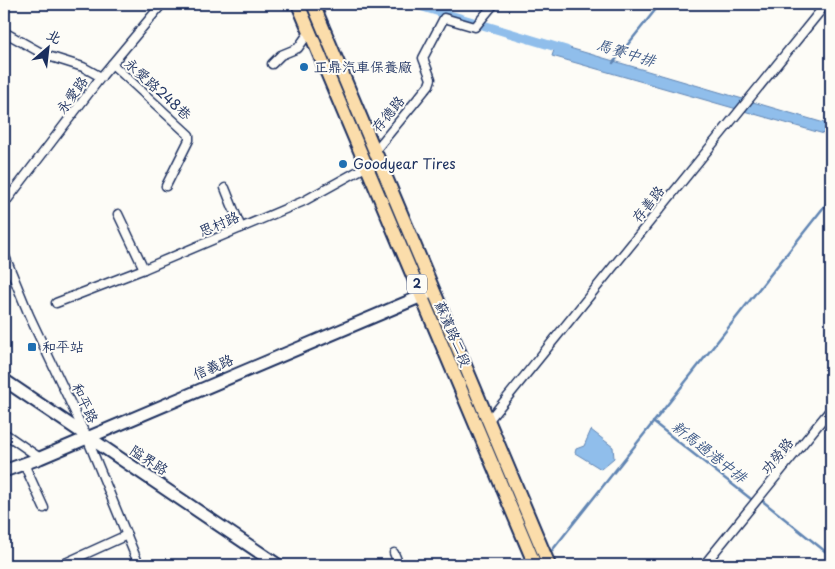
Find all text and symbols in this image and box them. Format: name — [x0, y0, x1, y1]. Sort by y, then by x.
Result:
north arrow — [22, 22, 72, 72]
text: 北 — [43, 24, 65, 49]
water label: 馬賽中排 — [594, 32, 660, 72]
street label: 永愛路248巷 — [120, 53, 197, 125]
place label: 正鼎汽車保養廠 — [314, 56, 412, 77]
marker: 正鼎汽車保養廠 — [298, 61, 310, 73]
street label: 永愛路 — [51, 72, 92, 118]
street label: 存德路 — [366, 91, 409, 137]
place label: Goodyear Tires — [353, 153, 456, 174]
marker: Goodyear Tires — [337, 158, 349, 170]
street label: 存善路 — [626, 181, 669, 227]
street label: 思村路 — [195, 206, 242, 241]
road number: 2 — [407, 274, 427, 294]
street label: 蘇濱路二段 — [430, 297, 477, 370]
place label: 和平站 — [42, 336, 84, 357]
marker: 和平站 — [26, 341, 38, 353]
street label: 信義路 — [189, 349, 236, 384]
street label: 和平路 — [67, 379, 104, 426]
water label: 新馬過港中排 — [667, 414, 754, 489]
street label: 功勞路 — [755, 433, 798, 479]
street label: 隘界路 — [126, 439, 173, 480]

